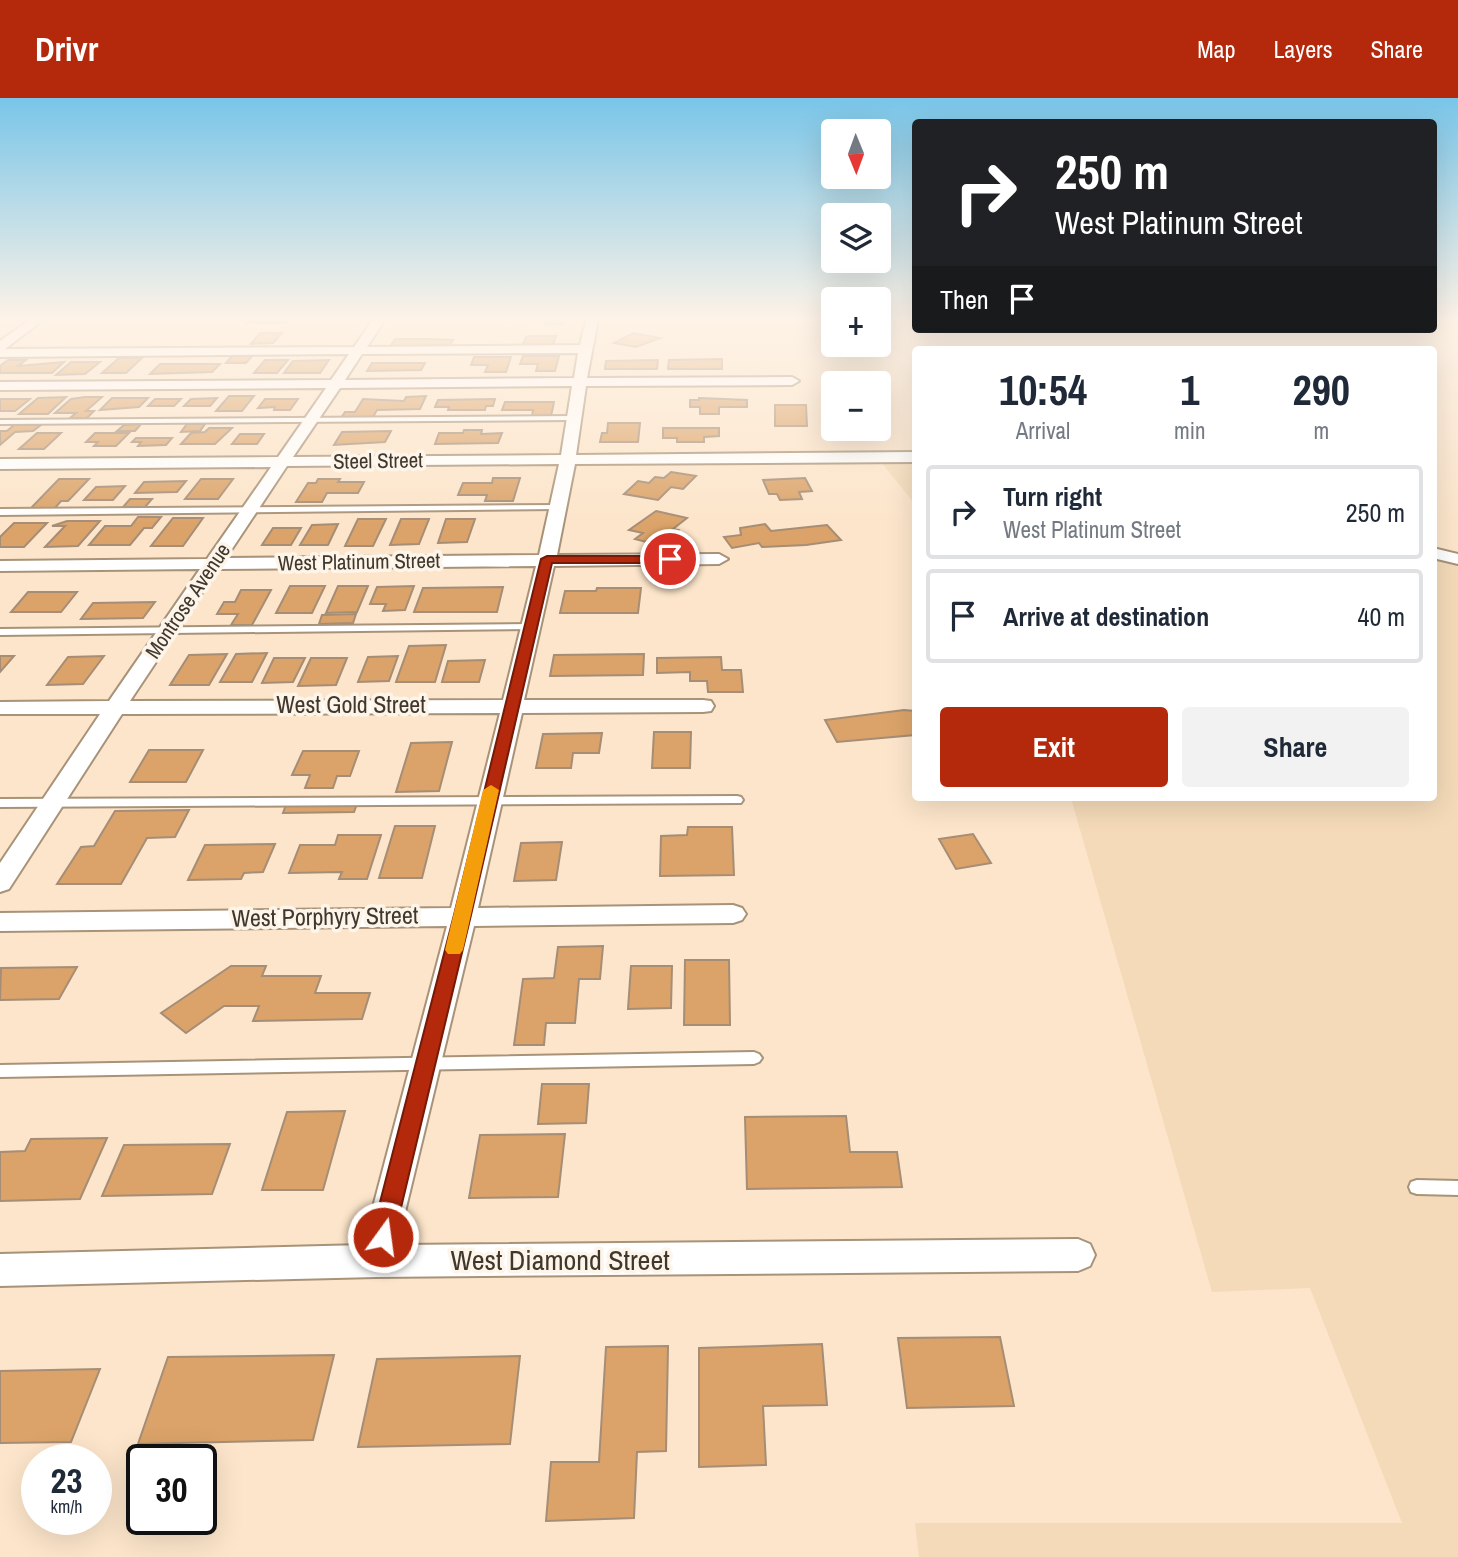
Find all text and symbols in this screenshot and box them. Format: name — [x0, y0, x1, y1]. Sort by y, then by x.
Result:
text: Drivr — [35, 27, 98, 71]
text: Map — [1197, 33, 1235, 65]
text: Layers — [1273, 33, 1332, 65]
text: Share — [1370, 33, 1423, 65]
north arrow — [821, 119, 891, 189]
map controls — [821, 119, 891, 441]
text: 250 m — [1055, 138, 1169, 204]
icon: right — [940, 147, 1031, 238]
text: West Platinum Street — [1055, 201, 1303, 244]
button: layers — [821, 203, 891, 273]
icon: arrive — [1003, 280, 1041, 318]
text: Then — [940, 282, 989, 317]
button: + — [821, 287, 891, 357]
text: 10:54 — [999, 362, 1087, 418]
text: 1 — [1180, 362, 1199, 418]
text: 290 — [1293, 362, 1350, 418]
button: − — [821, 371, 891, 441]
text: Arrival — [1016, 415, 1070, 446]
text: min — [1174, 415, 1206, 446]
text: m — [1313, 415, 1329, 446]
street label: Steel Street — [333, 445, 423, 476]
text: Turn right — [1003, 479, 1102, 514]
icon: right — [944, 493, 982, 531]
text: 250 m — [1346, 495, 1405, 530]
text: West Platinum Street — [1003, 514, 1181, 545]
pin — [640, 529, 700, 589]
street label: Montrose Avenue — [138, 537, 237, 664]
icon: arrive — [651, 540, 689, 578]
street label: West Platinum Street — [278, 546, 441, 577]
icon: arrive — [944, 597, 982, 635]
text: Arrive at destination — [1003, 599, 1209, 634]
text: 40 m — [1358, 599, 1405, 634]
street label: West Gold Street — [276, 688, 426, 720]
button: Exit — [940, 707, 1168, 787]
button: Share — [1182, 707, 1409, 787]
street label: West Porphyry Street — [231, 898, 419, 934]
position arrow — [346, 1200, 420, 1274]
street label: West Diamond Street — [450, 1241, 670, 1279]
speed limit sign: 30 — [126, 1444, 217, 1535]
text: 23 — [51, 1457, 82, 1504]
text: km/h — [51, 1494, 83, 1519]

